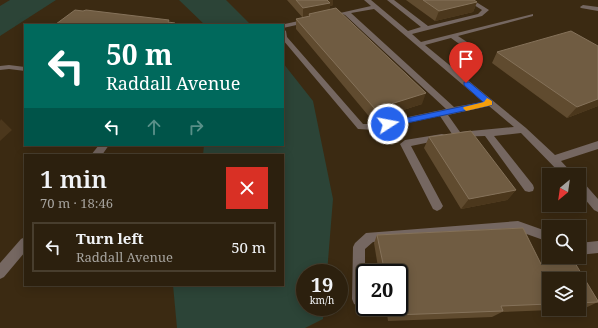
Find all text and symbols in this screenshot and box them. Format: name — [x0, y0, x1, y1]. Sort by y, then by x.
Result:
text: 50 m — [106, 35, 173, 73]
icon: left — [40, 40, 92, 92]
pin — [449, 42, 483, 83]
icon: arrive — [455, 48, 477, 70]
text: Raddall Avenue — [106, 71, 240, 95]
position arrow — [367, 103, 409, 145]
icon: left — [101, 116, 123, 138]
icon: ahead — [143, 116, 165, 138]
icon: right — [185, 116, 207, 138]
text: 1 min — [40, 162, 107, 195]
button: close — [226, 167, 268, 209]
north arrow — [542, 168, 586, 212]
map controls — [542, 168, 586, 316]
text: 70 m · 18:46 — [40, 194, 113, 212]
button: search — [542, 220, 586, 264]
text: Turn left — [76, 228, 144, 248]
icon: left — [42, 236, 64, 258]
text: 50 m — [231, 237, 266, 257]
text: Raddall Avenue — [76, 248, 173, 266]
speed limit sign: 20 — [356, 264, 408, 316]
text: 19 — [311, 271, 333, 298]
button: layers — [542, 272, 586, 316]
text: km/h — [310, 293, 334, 307]

